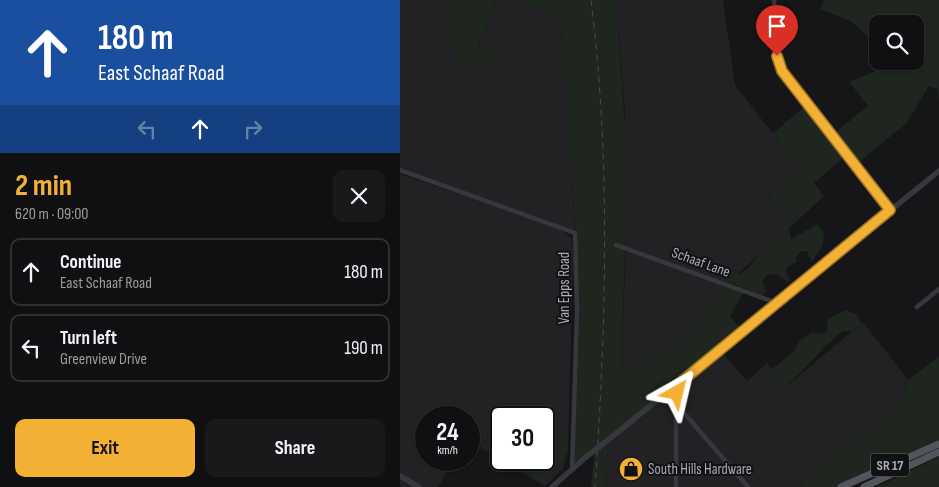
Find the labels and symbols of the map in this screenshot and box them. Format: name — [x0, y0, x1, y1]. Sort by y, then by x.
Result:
pin — [756, 5, 798, 56]
street label: Schaaf Lane — [669, 243, 733, 282]
street label: Van Epps Road — [555, 252, 574, 324]
position arrow — [650, 366, 702, 418]
speed limit sign: 30 — [490, 406, 555, 471]
road number: SR 17 — [871, 454, 909, 476]
shop icon: South Hills Hardware — [618, 456, 644, 482]
place label: South Hills Hardware — [648, 460, 752, 479]

